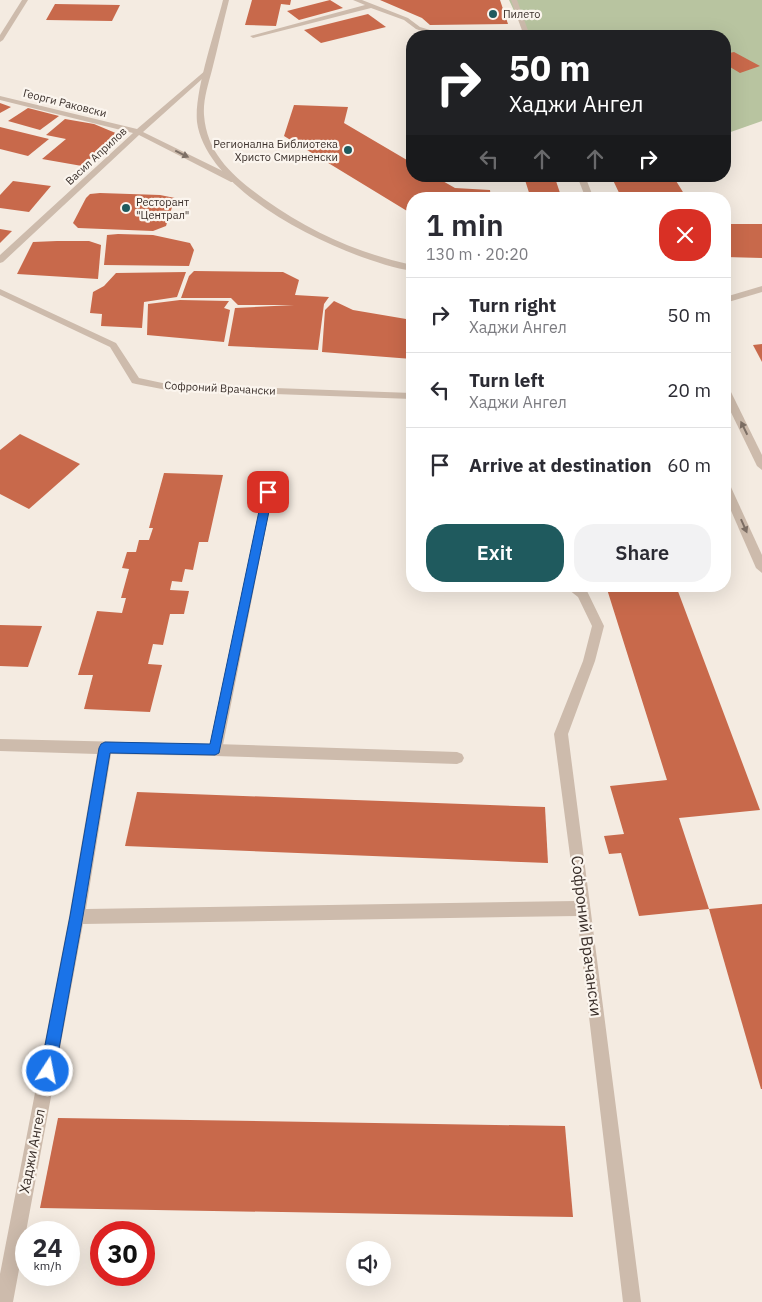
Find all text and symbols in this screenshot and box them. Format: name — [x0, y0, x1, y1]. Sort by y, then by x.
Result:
place label: Пилето — [503, 7, 540, 21]
marker: Пилето — [487, 8, 499, 20]
text: 50 m — [509, 45, 591, 91]
icon: right — [426, 50, 491, 115]
street label: Георги Раковски — [22, 86, 108, 120]
text: Хаджи Ангел — [509, 89, 643, 118]
street label: Васил Априлов — [62, 124, 130, 188]
place label: Регионална Библиотека Христо Смирненски — [213, 137, 338, 164]
marker: Регионална Библиотека Христо Смирненски — [342, 144, 354, 156]
icon: left — [475, 145, 503, 173]
icon: ahead — [528, 145, 556, 173]
icon: ahead — [581, 145, 609, 173]
icon: right — [634, 145, 662, 173]
one-way arrow — [174, 150, 189, 158]
place label: Ресторант "Централ" — [136, 195, 189, 222]
marker: Ресторант "Централ" — [120, 202, 132, 214]
text: 1 min — [426, 205, 504, 244]
button: close — [659, 209, 711, 261]
text: 130 m · 20:20 — [426, 244, 528, 264]
text: Turn right — [469, 293, 556, 317]
icon: right — [426, 301, 454, 329]
text: 50 m — [667, 303, 711, 327]
text: Хаджи Ангел — [469, 317, 567, 337]
text: Turn left — [469, 368, 545, 392]
icon: left — [426, 376, 454, 404]
street label: Софроний Врачански — [164, 378, 276, 398]
text: 20 m — [667, 378, 711, 402]
text: Хаджи Ангел — [469, 392, 567, 412]
one-way arrow — [739, 421, 747, 435]
icon: arrive — [426, 451, 454, 479]
text: Arrive at destination — [469, 453, 652, 477]
text: 60 m — [667, 453, 711, 477]
pin — [247, 471, 289, 513]
icon: arrive — [254, 478, 282, 506]
one-way arrow — [740, 519, 748, 533]
button: Exit — [426, 524, 564, 582]
button: Share — [574, 524, 711, 582]
street label: Софроний Врачански — [567, 854, 607, 1018]
position arrow — [21, 1044, 73, 1096]
street label: Хаджи Ангел — [15, 1107, 49, 1195]
speed limit sign: 30 — [90, 1221, 155, 1286]
text: 24 — [32, 1231, 63, 1264]
map controls — [346, 1241, 391, 1286]
button: sound — [346, 1241, 391, 1286]
text: km/h — [33, 1258, 62, 1273]

